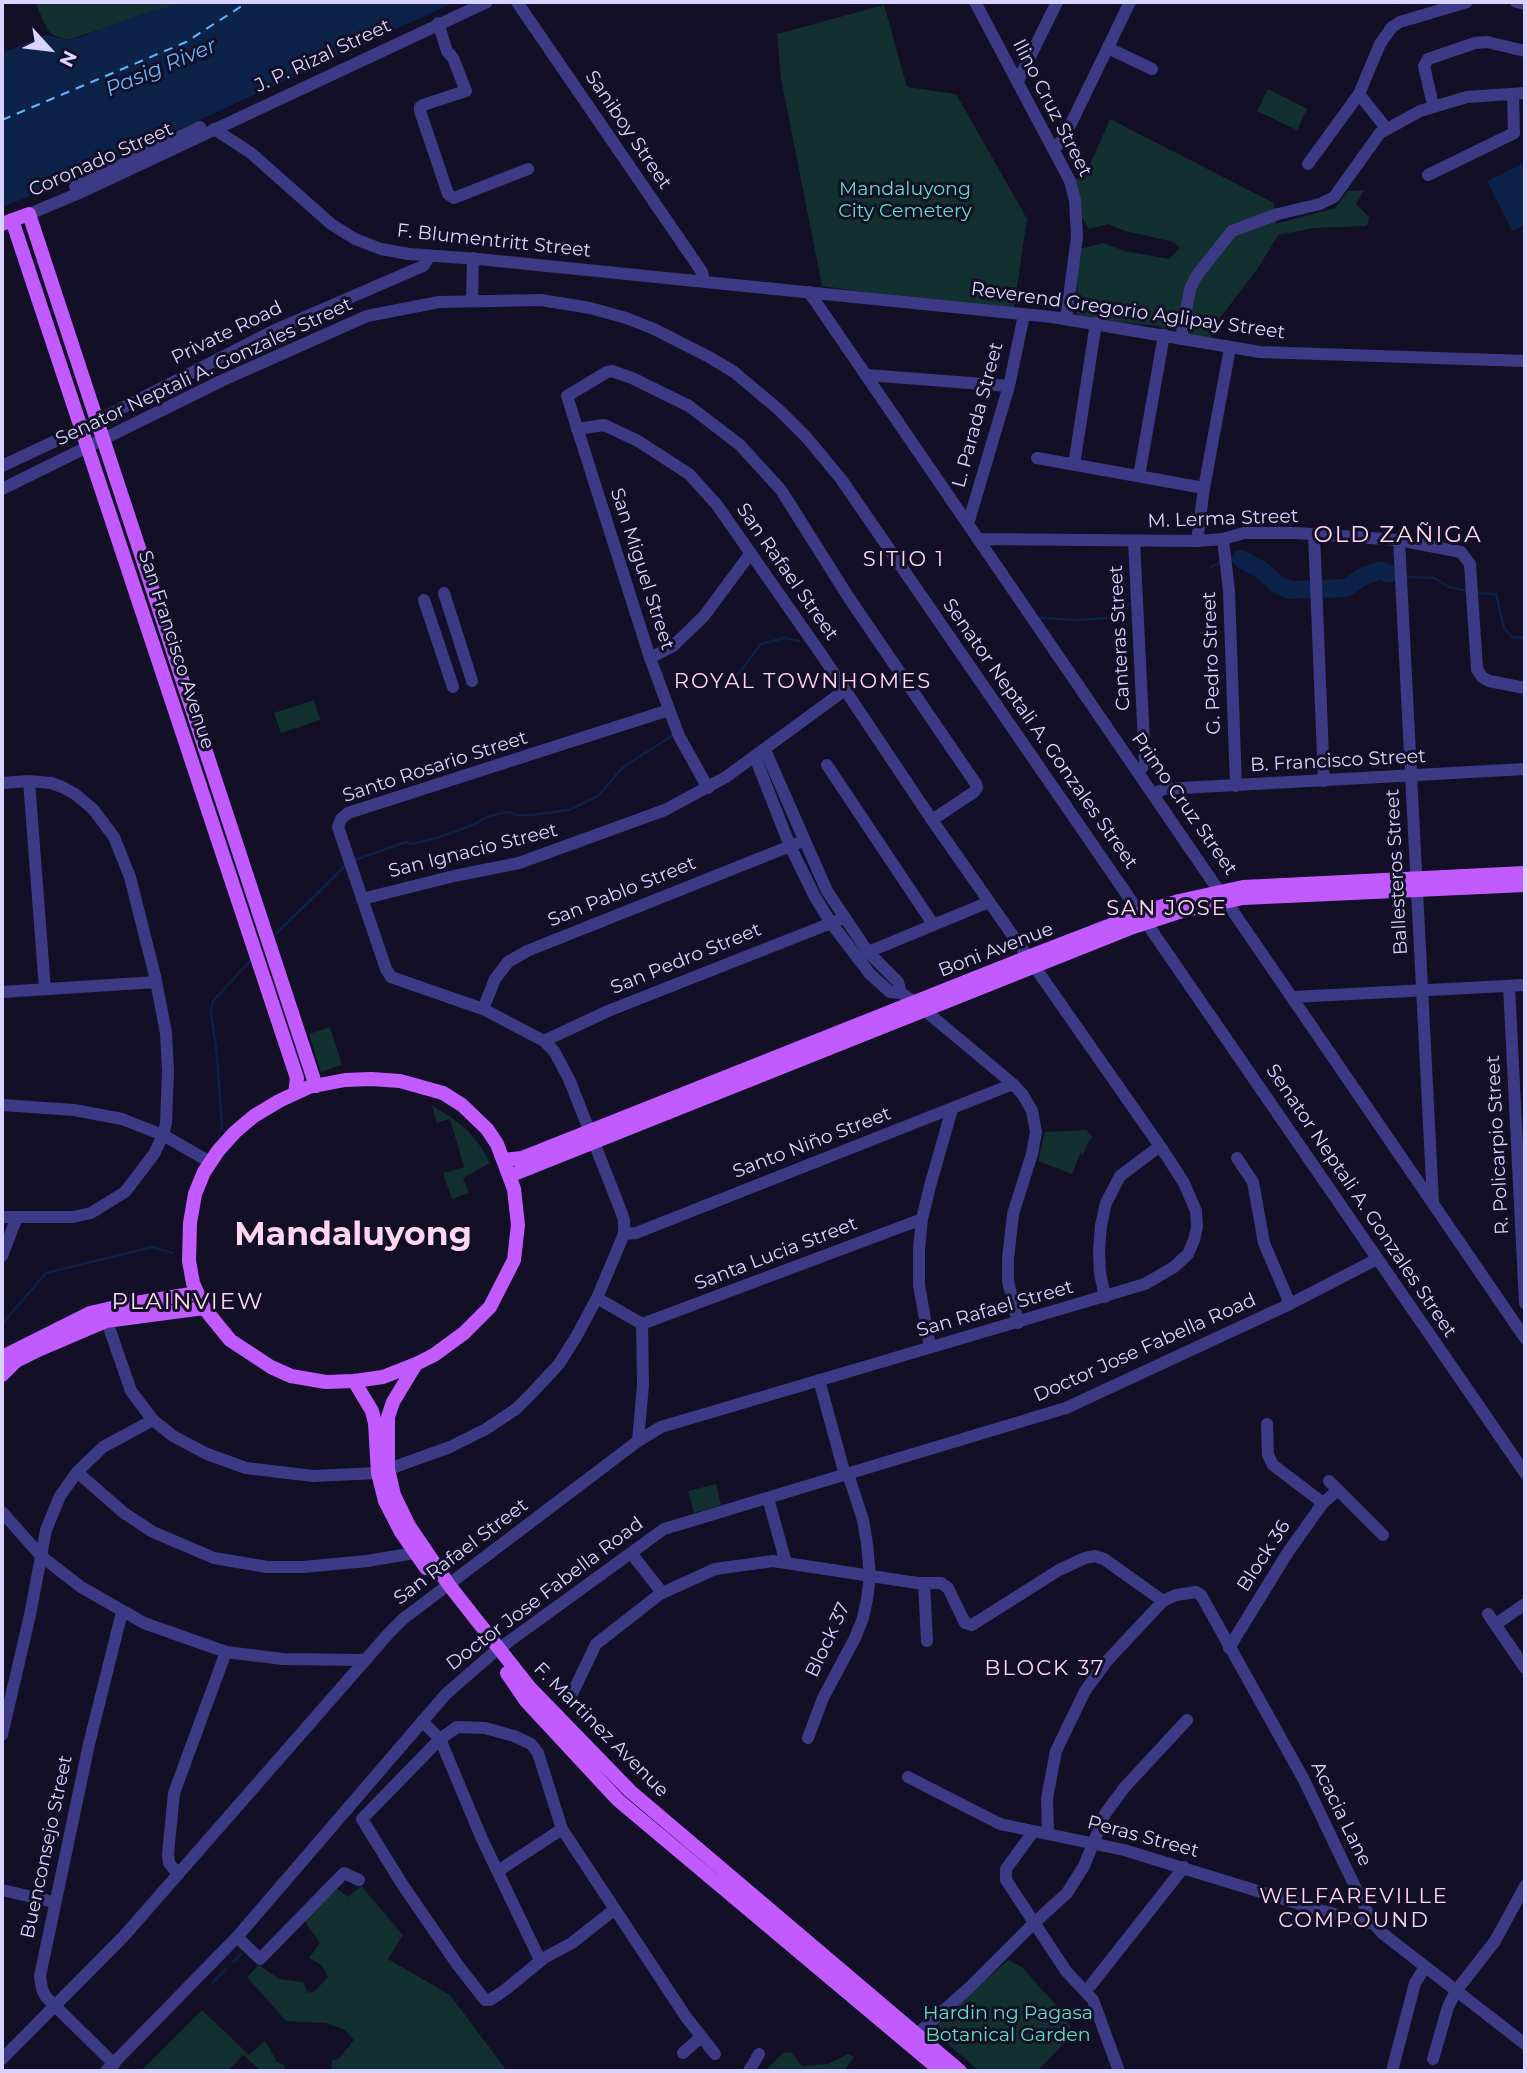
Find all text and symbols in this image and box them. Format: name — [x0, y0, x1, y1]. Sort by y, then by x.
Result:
north arrow — [14, 14, 84, 84]
street label: J. P. Rizal Street — [251, 14, 395, 98]
water label: Pasig River — [102, 33, 220, 103]
street label: Ilino Cruz Street — [1007, 35, 1097, 181]
text: N — [54, 47, 82, 71]
street label: Saniboy Street — [580, 66, 676, 194]
street label: Coronado Street — [25, 118, 177, 202]
park label: Mandaluyong City Cemetery — [838, 178, 972, 222]
street label: F. Blumentritt Street — [396, 219, 592, 263]
street label: Reverend Gregorio Aglipay Street — [969, 278, 1287, 344]
street label: Senator Neptali A. Gonzales Street — [52, 293, 356, 451]
street label: Private Road — [168, 296, 286, 370]
street label: L. Parada Street — [948, 340, 1008, 490]
street label: San Miguel Street — [605, 485, 679, 653]
street label: San Rafael Street — [731, 499, 843, 645]
street label: M. Lerma Street — [1147, 505, 1299, 533]
district label: OLD ZAÑIGA — [1315, 521, 1481, 549]
district label: SITIO 1 — [864, 547, 944, 573]
street label: San Francisco Avenue — [133, 548, 219, 752]
street label: Canteras Street — [1105, 565, 1135, 711]
street label: G. Pedro Street — [1198, 591, 1226, 735]
street label: Senator Neptali A. Gonzales Street — [938, 595, 1142, 873]
district label: ROYAL TOWNHOMES — [676, 669, 930, 695]
street label: Santo Rosario Street — [340, 726, 530, 808]
street label: Primo Cruz Street — [1126, 728, 1242, 880]
street label: B. Francisco Street — [1250, 745, 1426, 777]
street label: Ballesteros Street — [1381, 788, 1413, 956]
street label: San Ignacio Street — [386, 819, 560, 883]
street label: San Pablo Street — [545, 852, 699, 932]
district label: SAN JOSE — [1107, 896, 1227, 922]
street label: San Pedro Street — [607, 918, 765, 1000]
street label: Boni Avenue — [935, 918, 1057, 982]
street label: R. Policarpio Street — [1482, 1055, 1514, 1235]
street label: Senator Neptali A. Gonzales Street — [1261, 1060, 1461, 1342]
street label: Santo Niño Street — [730, 1102, 894, 1184]
street label: Santa Lucia Street — [691, 1212, 861, 1296]
district label: Mandaluyong — [234, 1215, 472, 1255]
street label: San Rafael Street — [914, 1276, 1076, 1342]
district label: PLAINVIEW — [113, 1288, 263, 1316]
street label: Doctor Jose Fabella Road — [1030, 1289, 1260, 1407]
street label: San Rafael Street — [389, 1494, 533, 1610]
street label: Doctor Jose Fabella Road — [442, 1512, 648, 1676]
street label: Block 36 — [1233, 1516, 1295, 1596]
street label: Block 37 — [801, 1599, 855, 1681]
district label: BLOCK 37 — [986, 1656, 1104, 1682]
street label: F. Martinez Avenue — [529, 1658, 673, 1802]
street label: Buenconsejo Street — [16, 1753, 78, 1941]
street label: Acacia Lane — [1306, 1758, 1376, 1870]
street label: Peras Street — [1085, 1811, 1201, 1863]
district label: WELFAREVILLE COMPOUND — [1261, 1884, 1447, 1934]
park label: Hardin ng Pagasa Botanical Garden — [923, 2002, 1093, 2046]

